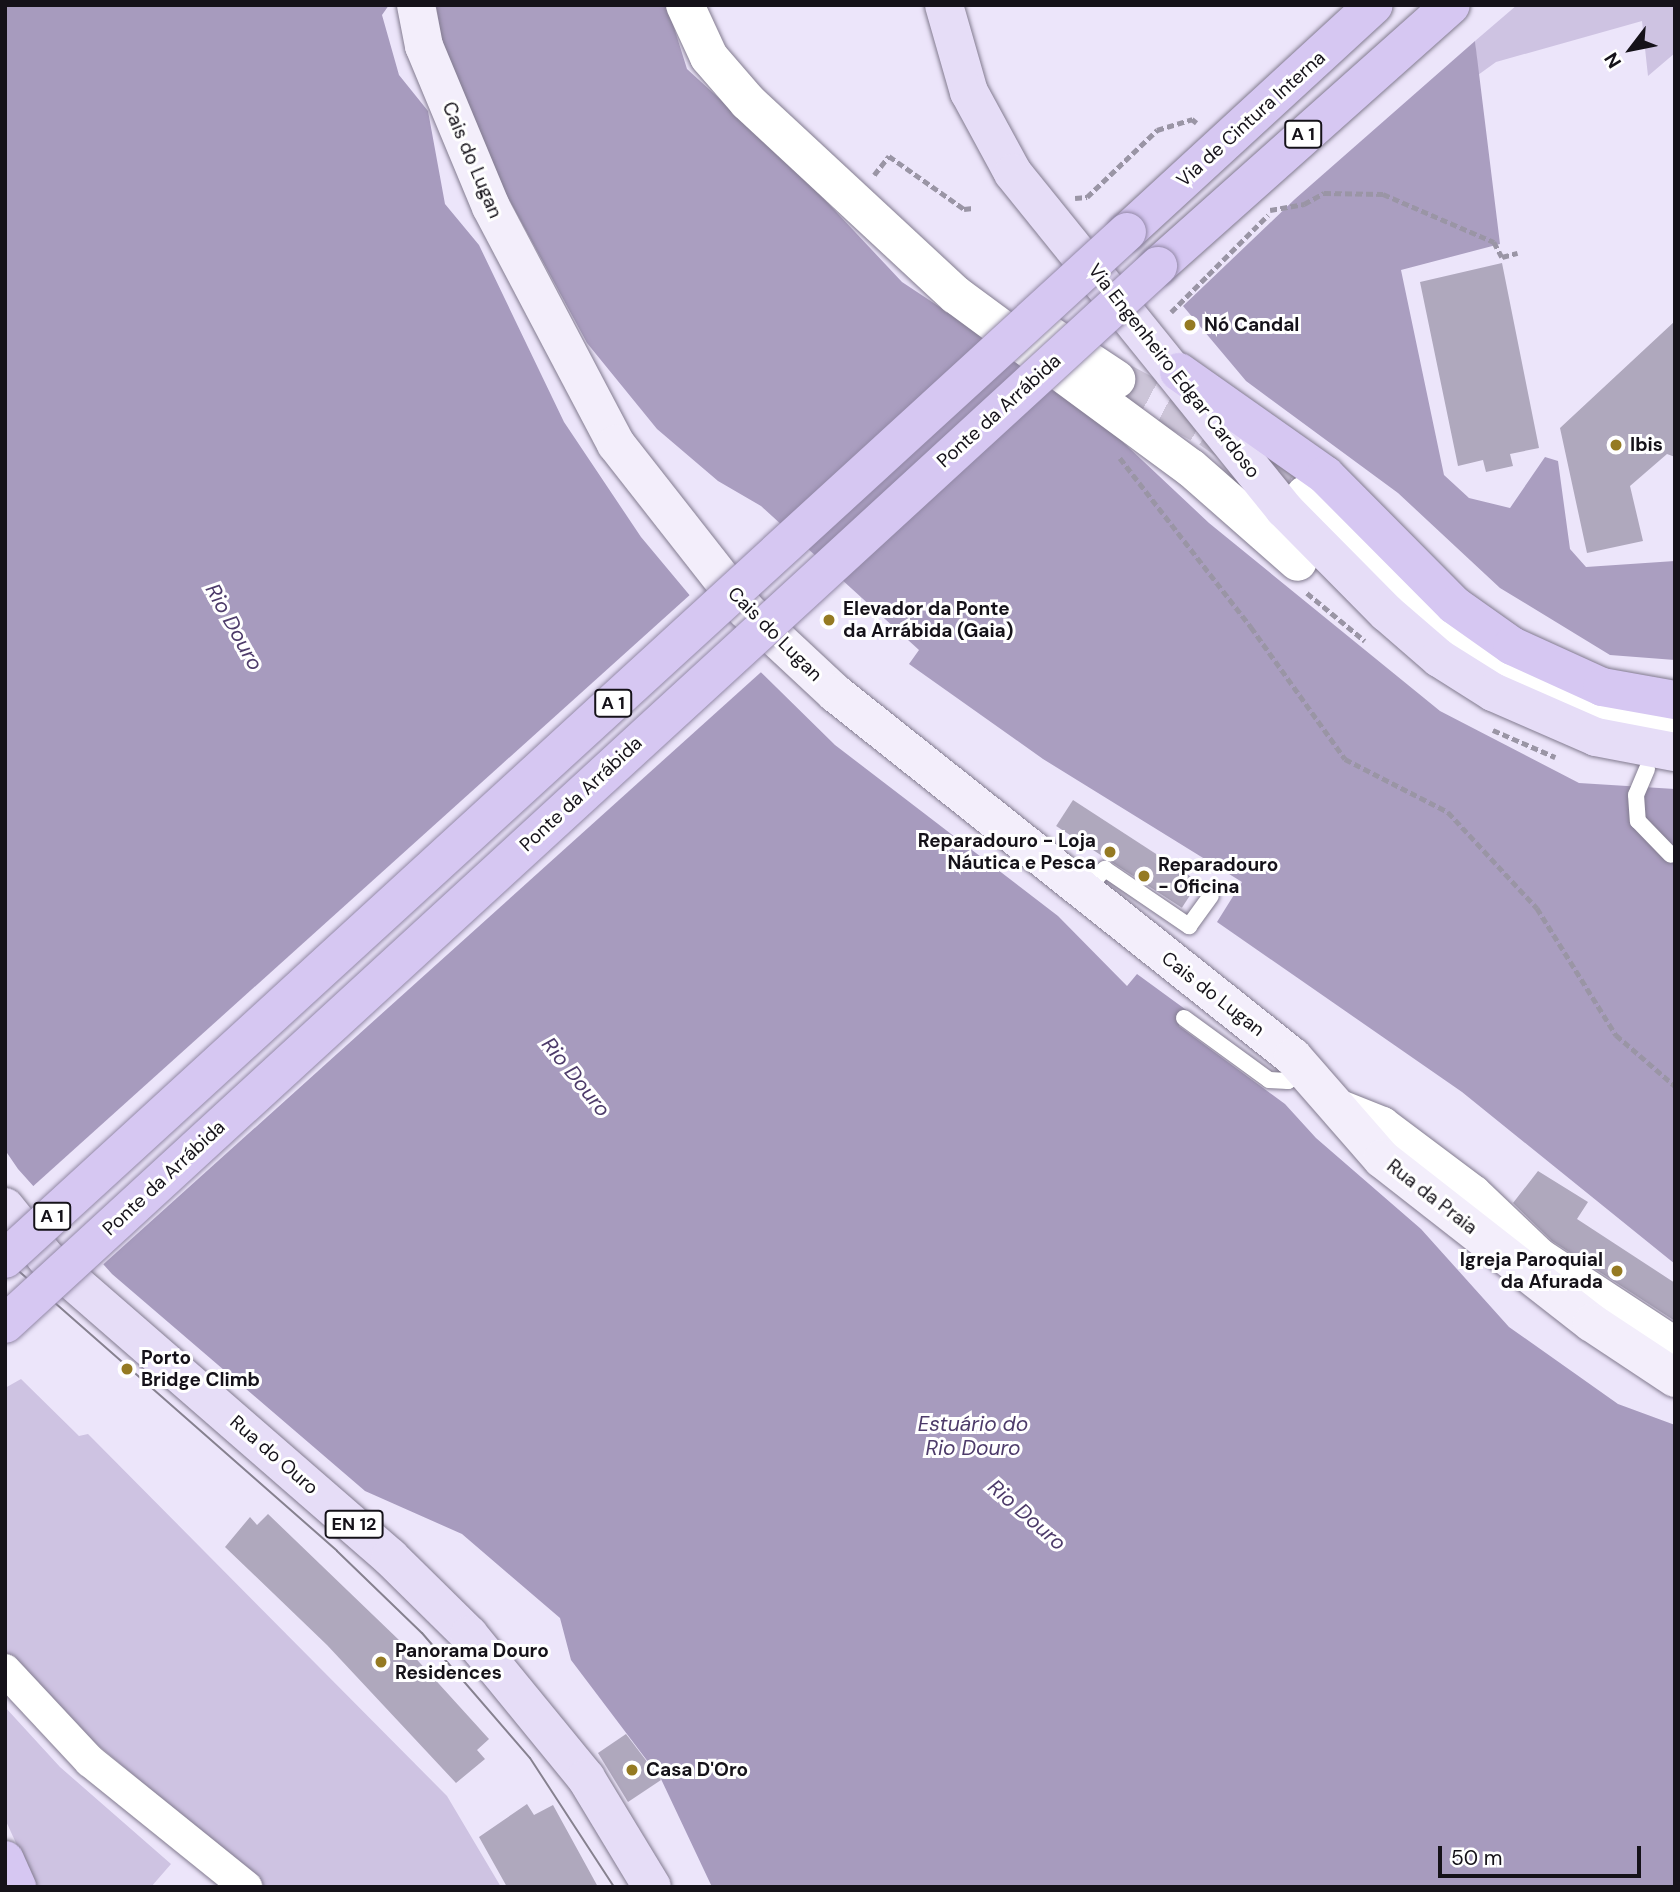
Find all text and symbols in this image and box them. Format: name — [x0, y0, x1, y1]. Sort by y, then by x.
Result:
north arrow — [1596, 14, 1666, 84]
street label: Via de Cintura Interna — [1172, 46, 1330, 192]
text: N — [1598, 48, 1627, 73]
street label: Cais do Lugan — [437, 98, 507, 222]
road number: A 1 — [1284, 119, 1322, 148]
street label: Via Engenheiro Edgar Cardoso — [1083, 259, 1265, 483]
place label: Nó Candal — [1204, 314, 1299, 336]
marker: Nó Candal — [1182, 317, 1198, 333]
street label: Ponte da Arrábida — [932, 349, 1066, 473]
place label: Ibis — [1630, 434, 1663, 456]
marker: Ibis — [1608, 437, 1624, 453]
water label: Rio Douro — [200, 579, 268, 675]
street label: Cais do Lugan — [723, 582, 827, 686]
place label: Elevador da Ponte da Arrábida (Gaia) — [843, 598, 1013, 642]
marker: Elevador da Ponte da Arrábida (Gaia) — [821, 612, 837, 628]
road number: A 1 — [594, 688, 632, 718]
street label: Ponte da Arrábida — [515, 732, 647, 856]
place label: Reparadouro - Loja Náutica e Pesca — [918, 830, 1096, 874]
marker: Reparadouro - Loja Náutica e Pesca — [1102, 844, 1118, 860]
place label: Reparadouro - Oficina — [1158, 854, 1278, 898]
marker: Reparadouro - Oficina — [1136, 868, 1152, 884]
street label: Cais do Lugan — [1157, 947, 1269, 1041]
water label: Rio Douro — [536, 1032, 616, 1122]
street label: Ponte da Arrábida — [98, 1116, 230, 1240]
street label: Rua da Praia — [1382, 1155, 1482, 1239]
road number: A 1 — [33, 1202, 71, 1231]
place label: Igreja Paroquial da Afurada — [1460, 1249, 1603, 1293]
marker: Igreja Paroquial da Afurada — [1609, 1263, 1625, 1279]
place label: Porto Bridge Climb — [141, 1347, 260, 1391]
marker: Porto Bridge Climb — [119, 1361, 135, 1377]
street label: Rua do Ouro — [225, 1411, 323, 1499]
water label: Estuário do Rio Douro — [918, 1411, 1028, 1461]
water label: Rio Douro — [983, 1474, 1071, 1556]
road number: EN 12 — [324, 1510, 384, 1539]
place label: Panorama Douro Residences — [395, 1640, 549, 1684]
marker: Panorama Douro Residences — [373, 1654, 389, 1670]
place label: Casa D'Oro — [646, 1759, 748, 1781]
marker: Casa D'Oro — [624, 1762, 640, 1778]
scale bar — [1442, 1832, 1645, 1876]
text: 50 m — [1451, 1844, 1502, 1872]

